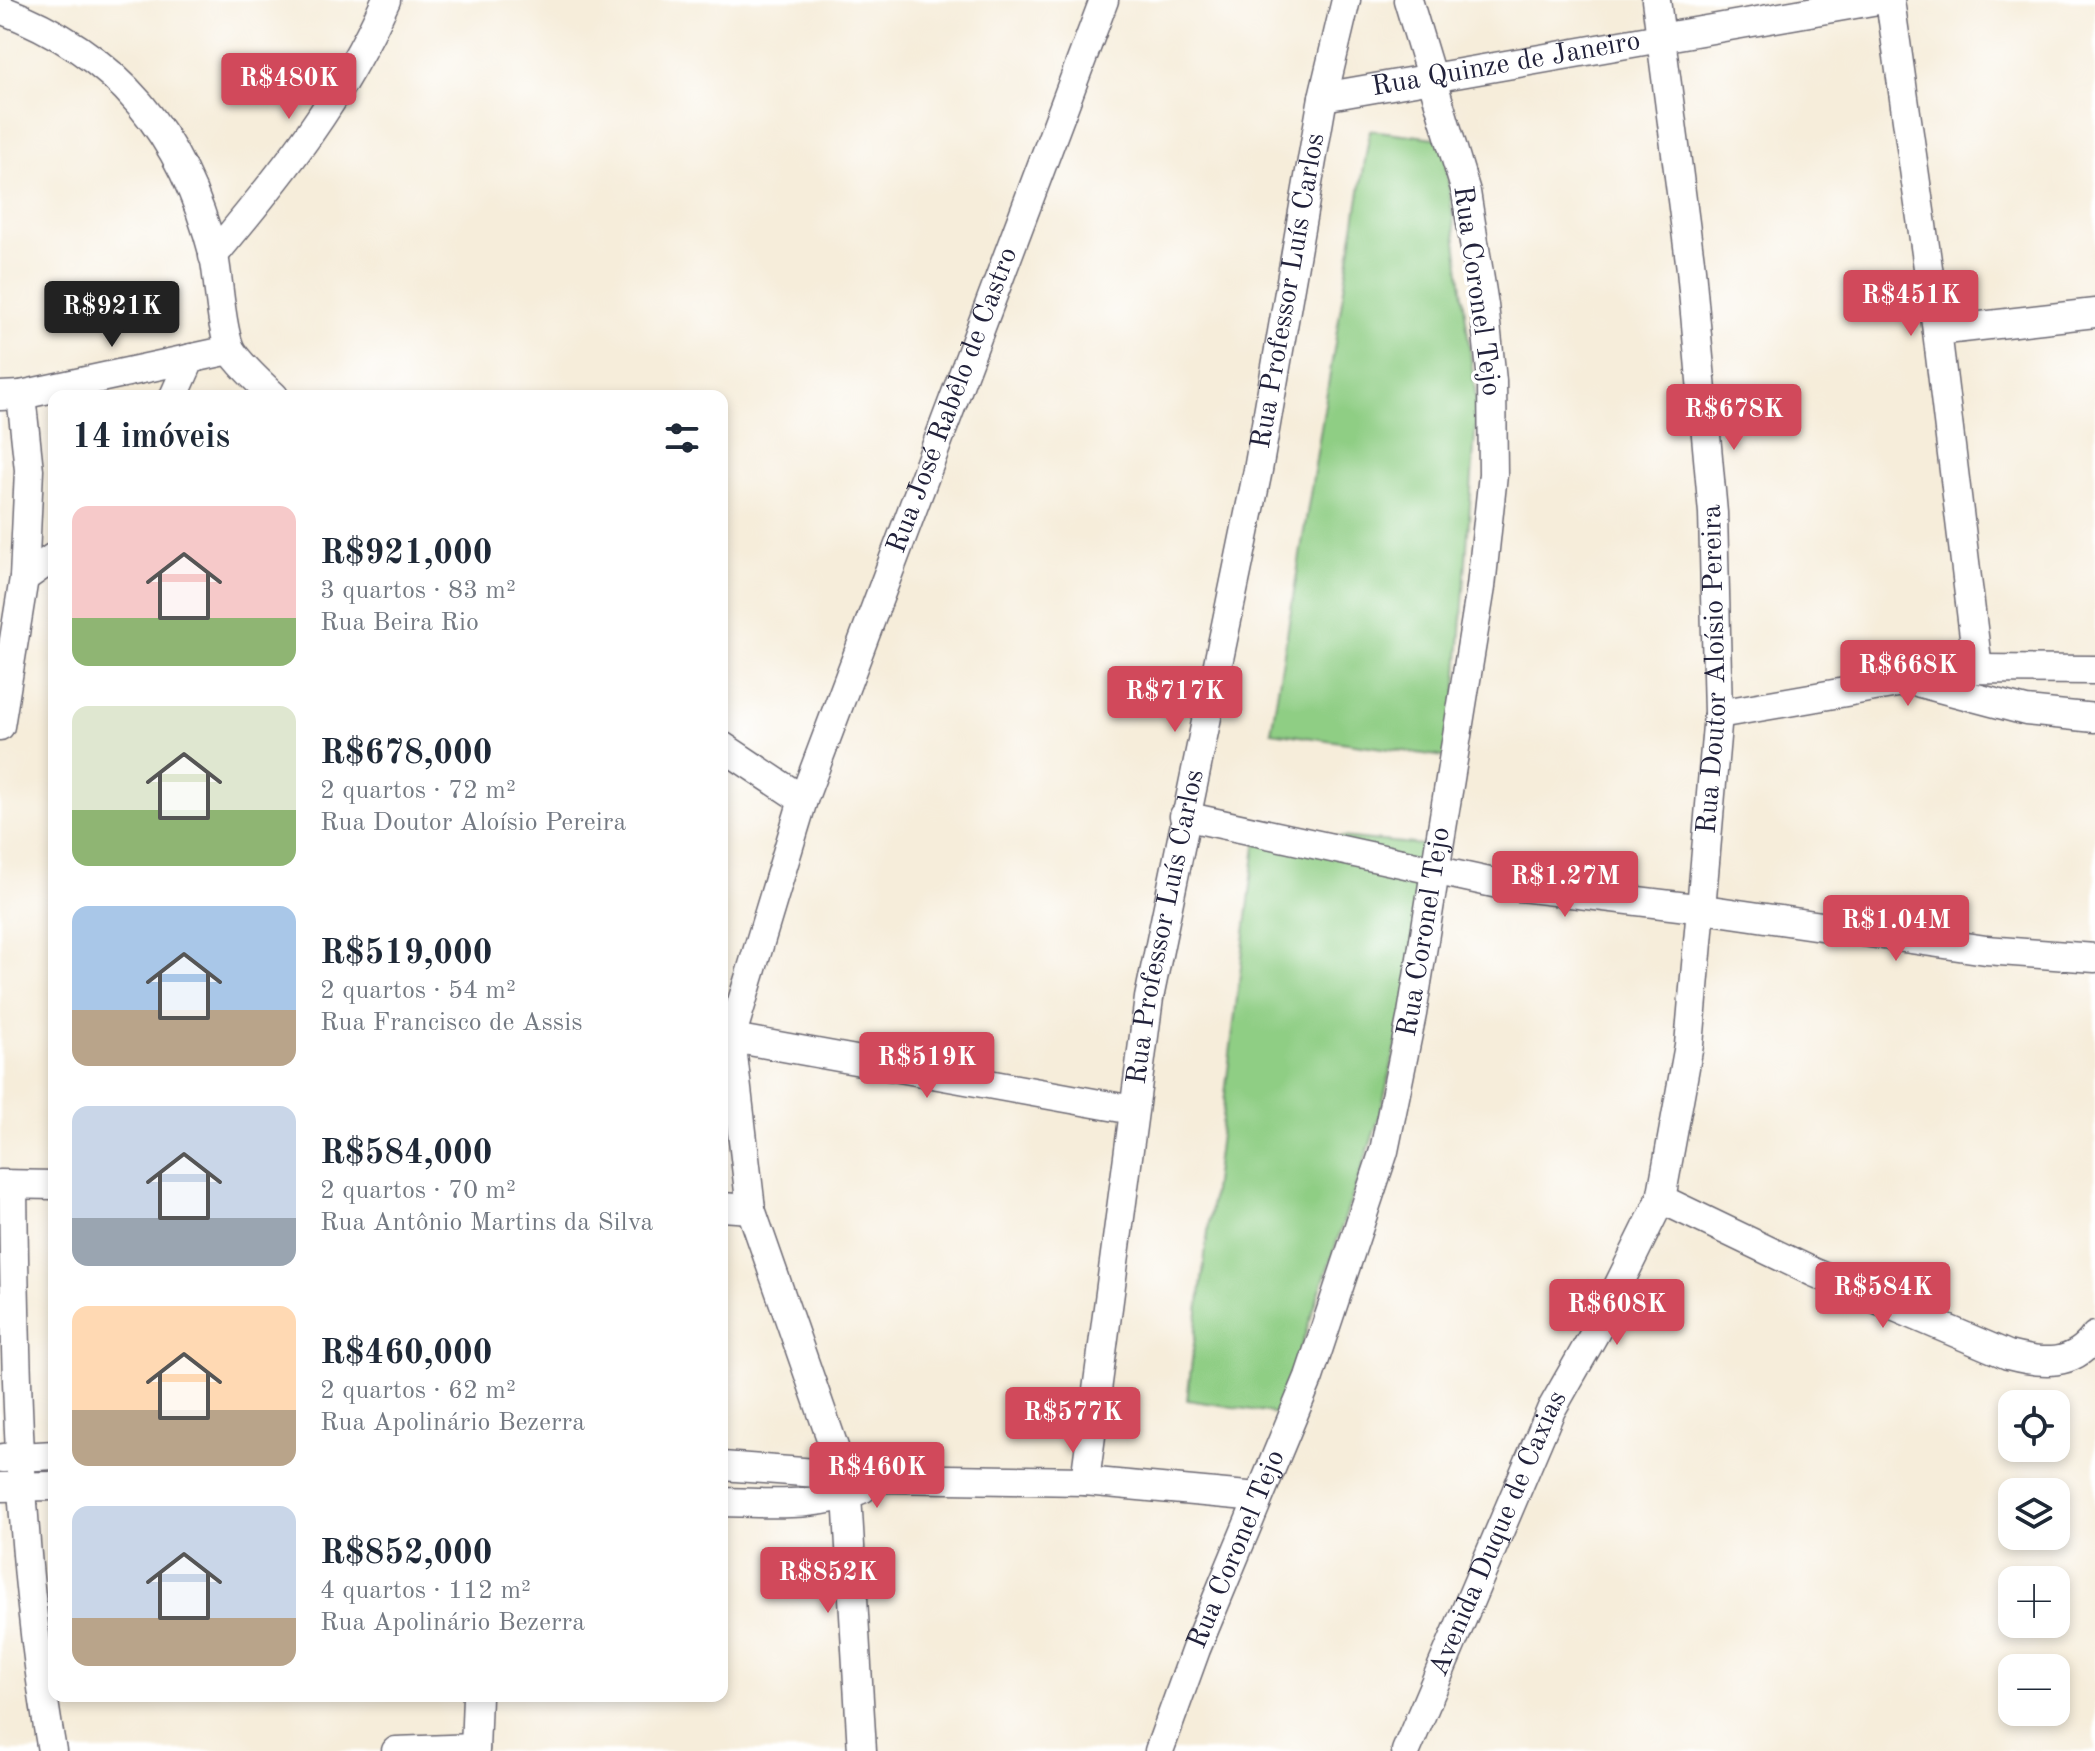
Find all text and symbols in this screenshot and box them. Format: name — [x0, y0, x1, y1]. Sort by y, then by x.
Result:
street label: Rua Quinze de Janeiro — [1370, 28, 1643, 102]
pin: R$480K — [224, 53, 354, 121]
text: R$480K — [239, 66, 339, 92]
street label: Rua Professor Luís Carlos — [1248, 131, 1330, 451]
street label: Rua Coronel Tejo — [1447, 184, 1505, 398]
street label: Rua José Rabêlo de Castro — [883, 244, 1024, 557]
pin: R$451K — [1846, 270, 1976, 338]
pin: R$921K — [47, 281, 177, 349]
text: R$451K — [1861, 283, 1961, 309]
text: R$921K — [62, 294, 162, 320]
pin: R$678K — [1669, 384, 1799, 452]
text: R$678K — [1684, 397, 1784, 423]
icon: filters — [660, 416, 704, 460]
text: 14 imóveis — [72, 421, 230, 455]
street label: Rua Doutor Aloísio Pereira — [1694, 503, 1732, 835]
text: R$921,000 — [320, 537, 492, 571]
icon: home — [136, 538, 232, 634]
text: 3 quartos · 83 m² — [320, 578, 516, 604]
text: Rua Beira Rio — [320, 610, 479, 636]
pin: R$668K — [1843, 640, 1973, 708]
text: R$668K — [1858, 653, 1958, 679]
pin: R$717K — [1110, 666, 1240, 734]
text: R$717K — [1125, 679, 1225, 705]
text: R$678,000 — [320, 737, 492, 771]
icon: home — [136, 738, 232, 834]
street label: Rua Professor Luís Carlos — [1124, 767, 1210, 1086]
text: 2 quartos · 72 m² — [320, 778, 516, 804]
text: Rua Doutor Aloísio Pereira — [320, 810, 626, 836]
street label: Rua Coronel Tejo — [1394, 825, 1456, 1039]
pin: R$1.27M — [1491, 851, 1639, 919]
text: R$1.27M — [1510, 864, 1620, 890]
pin: R$1.04M — [1822, 895, 1970, 963]
text: R$1.04M — [1841, 908, 1951, 934]
text: R$519,000 — [320, 937, 492, 971]
icon: home — [136, 938, 232, 1034]
text: 2 quartos · 54 m² — [320, 978, 516, 1004]
text: Rua Francisco de Assis — [320, 1010, 582, 1036]
pin: R$519K — [862, 1032, 992, 1100]
text: R$519K — [877, 1045, 977, 1071]
text: R$584,000 — [320, 1137, 492, 1171]
icon: home — [136, 1138, 232, 1234]
text: 2 quartos · 70 m² — [320, 1178, 516, 1204]
text: Rua Antônio Martins da Silva — [320, 1210, 653, 1236]
pin: R$584K — [1818, 1262, 1948, 1330]
text: R$584K — [1833, 1275, 1933, 1301]
pin: R$608K — [1552, 1279, 1682, 1347]
text: R$608K — [1567, 1292, 1667, 1318]
text: R$460,000 — [320, 1337, 492, 1371]
icon: home — [136, 1338, 232, 1434]
text: 2 quartos · 62 m² — [320, 1378, 516, 1404]
street label: Avenida Duque de Caxias — [1425, 1386, 1573, 1681]
pin: R$577K — [1008, 1387, 1138, 1455]
map controls — [1998, 1390, 2070, 1726]
button: locate — [1998, 1390, 2070, 1462]
text: R$577K — [1023, 1400, 1123, 1426]
text: Rua Apolinário Bezerra — [320, 1410, 585, 1436]
pin: R$460K — [812, 1442, 942, 1510]
street label: Rua Coronel Tejo — [1184, 1446, 1291, 1653]
text: R$460K — [827, 1455, 927, 1481]
button: layers — [1998, 1478, 2070, 1550]
text: R$852,000 — [320, 1537, 492, 1571]
icon: home — [136, 1538, 232, 1634]
pin: R$852K — [763, 1547, 893, 1615]
text: R$852K — [778, 1560, 878, 1586]
button: + — [1998, 1566, 2070, 1638]
text: 4 quartos · 112 m² — [320, 1578, 531, 1604]
text: Rua Apolinário Bezerra — [320, 1610, 585, 1636]
button: − — [1998, 1654, 2070, 1726]

